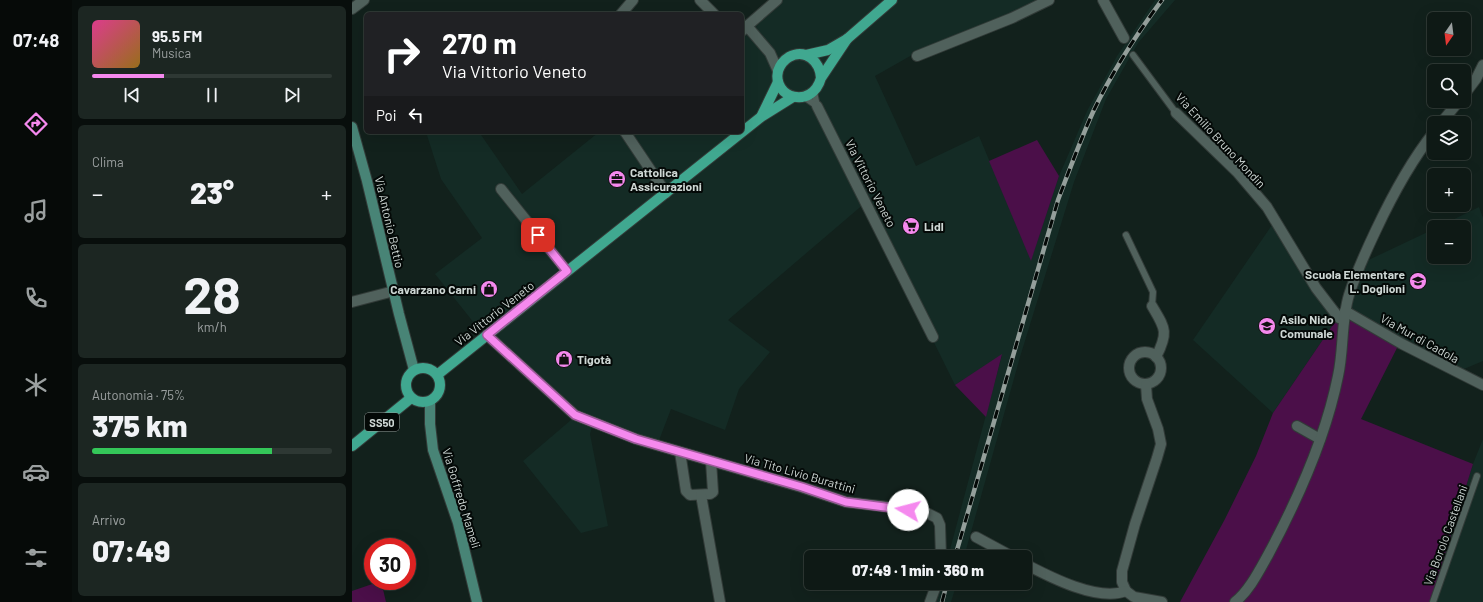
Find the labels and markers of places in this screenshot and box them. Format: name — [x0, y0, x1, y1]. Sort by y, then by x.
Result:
place label: Cattolica Assicurazioni — [630, 165, 702, 193]
office icon: Cattolica Assicurazioni — [607, 169, 627, 189]
supermarket icon: Lidl — [901, 216, 921, 236]
pin — [521, 218, 555, 252]
place label: Lidl — [924, 219, 944, 233]
place label: Scuola Elementare L. Doglioni — [1305, 267, 1405, 295]
school or university icon: Scuola Elementare L. Doglioni — [1408, 271, 1428, 291]
shop icon: Cavarzano Carni — [479, 279, 499, 299]
place label: Cavarzano Carni — [390, 282, 476, 296]
place label: Asilo Nido Comunale — [1280, 312, 1334, 340]
school or university icon: Asilo Nido Comunale — [1257, 316, 1277, 336]
shop icon: Tigotà — [554, 349, 574, 369]
place label: Tigotà — [577, 352, 611, 366]

